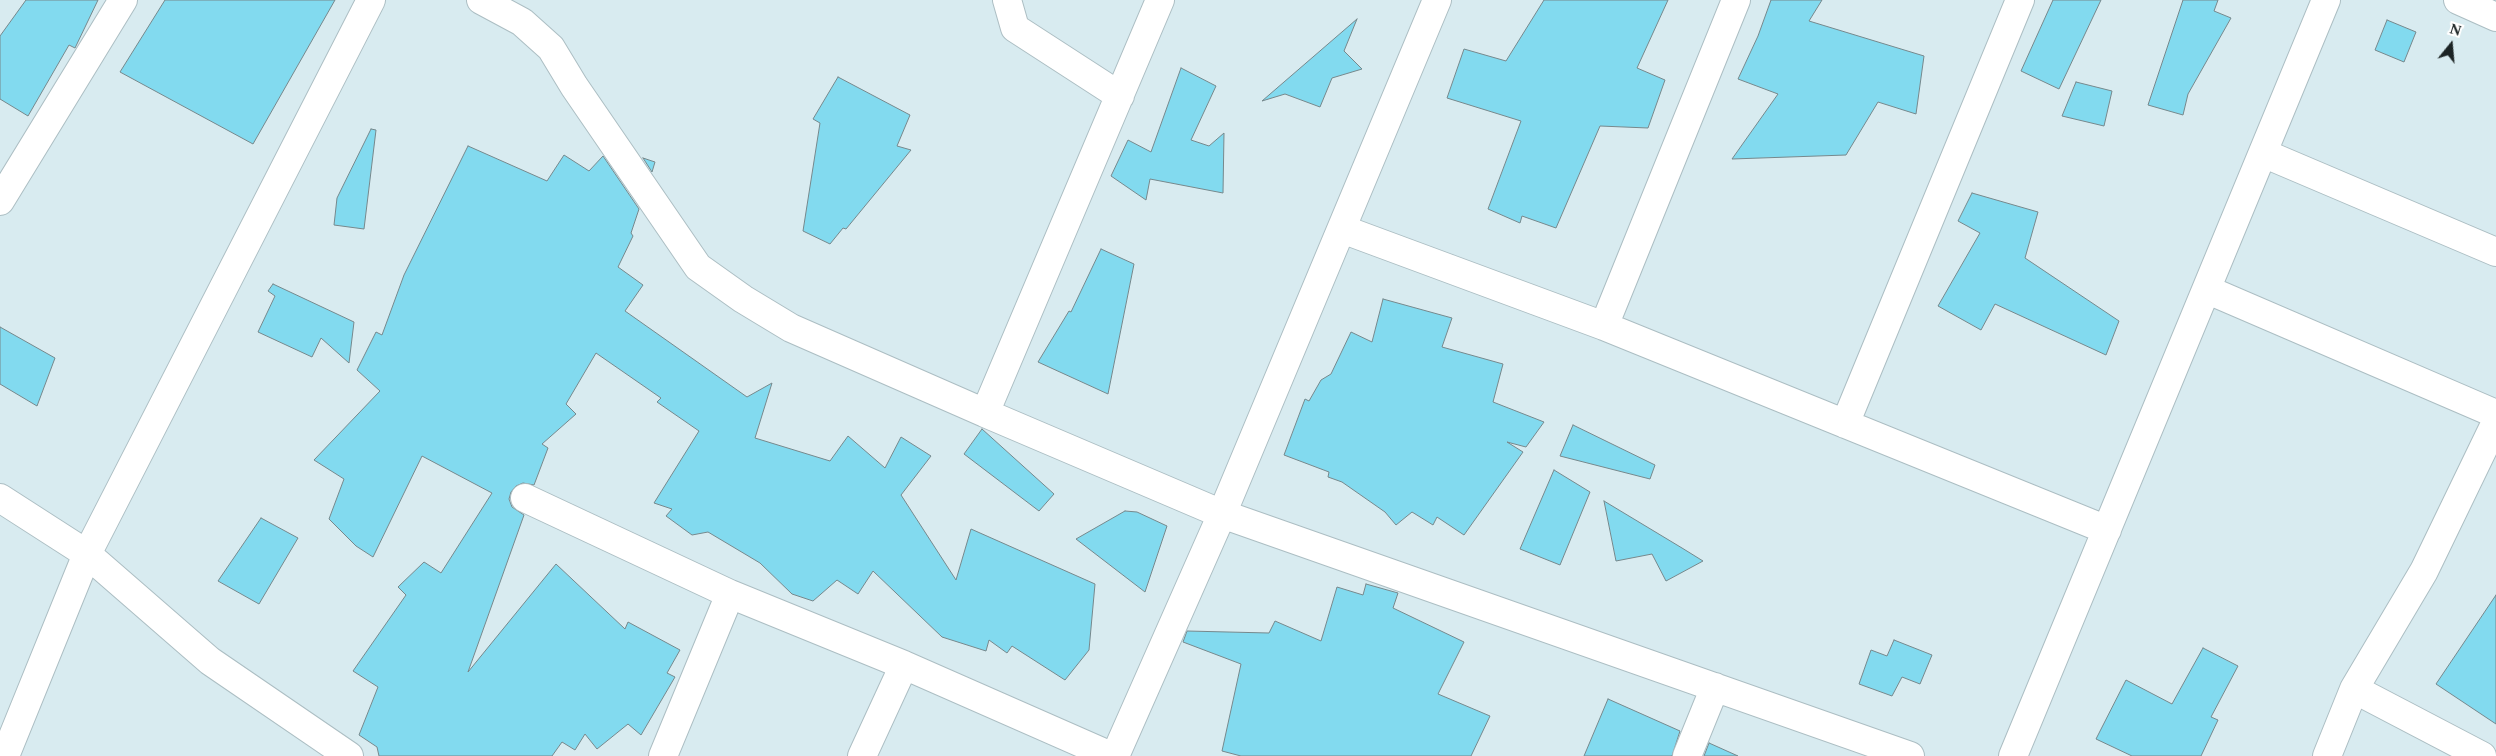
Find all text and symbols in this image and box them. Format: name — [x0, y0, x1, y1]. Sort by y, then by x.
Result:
text: N — [2447, 18, 2464, 42]
north arrow — [2426, 20, 2476, 70]

